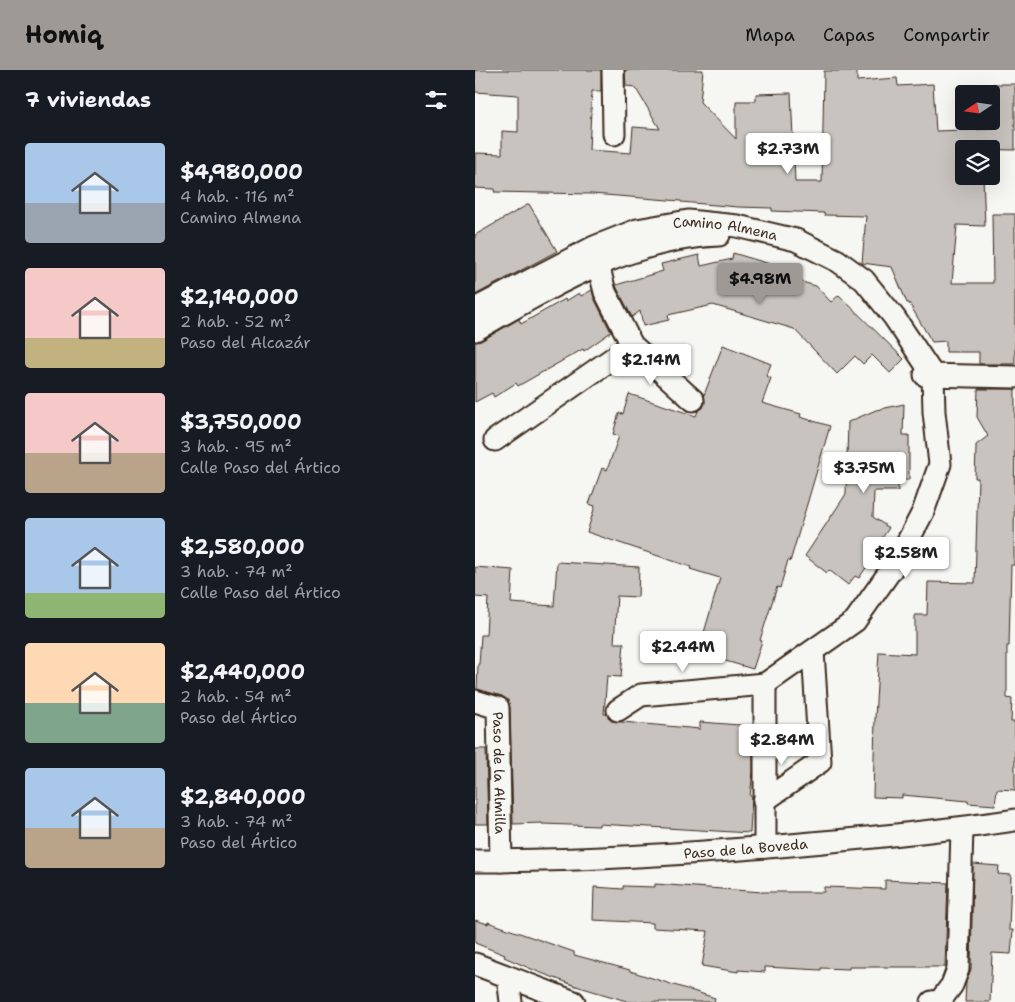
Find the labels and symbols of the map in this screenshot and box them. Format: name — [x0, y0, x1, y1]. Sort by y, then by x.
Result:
north arrow — [955, 85, 1000, 130]
pin: $2.73M — [747, 132, 829, 175]
street label: Camino Almena — [671, 212, 780, 244]
pin: $4.98M — [719, 262, 801, 305]
pin: $2.14M — [610, 344, 692, 386]
pin: $3.75M — [823, 452, 905, 494]
pin: $2.58M — [865, 536, 947, 579]
pin: $2.44M — [642, 630, 724, 673]
street label: Paso de la Almilla — [489, 712, 509, 835]
pin: $2.84M — [741, 724, 823, 766]
street label: Paso de la Boveda — [683, 834, 809, 862]

